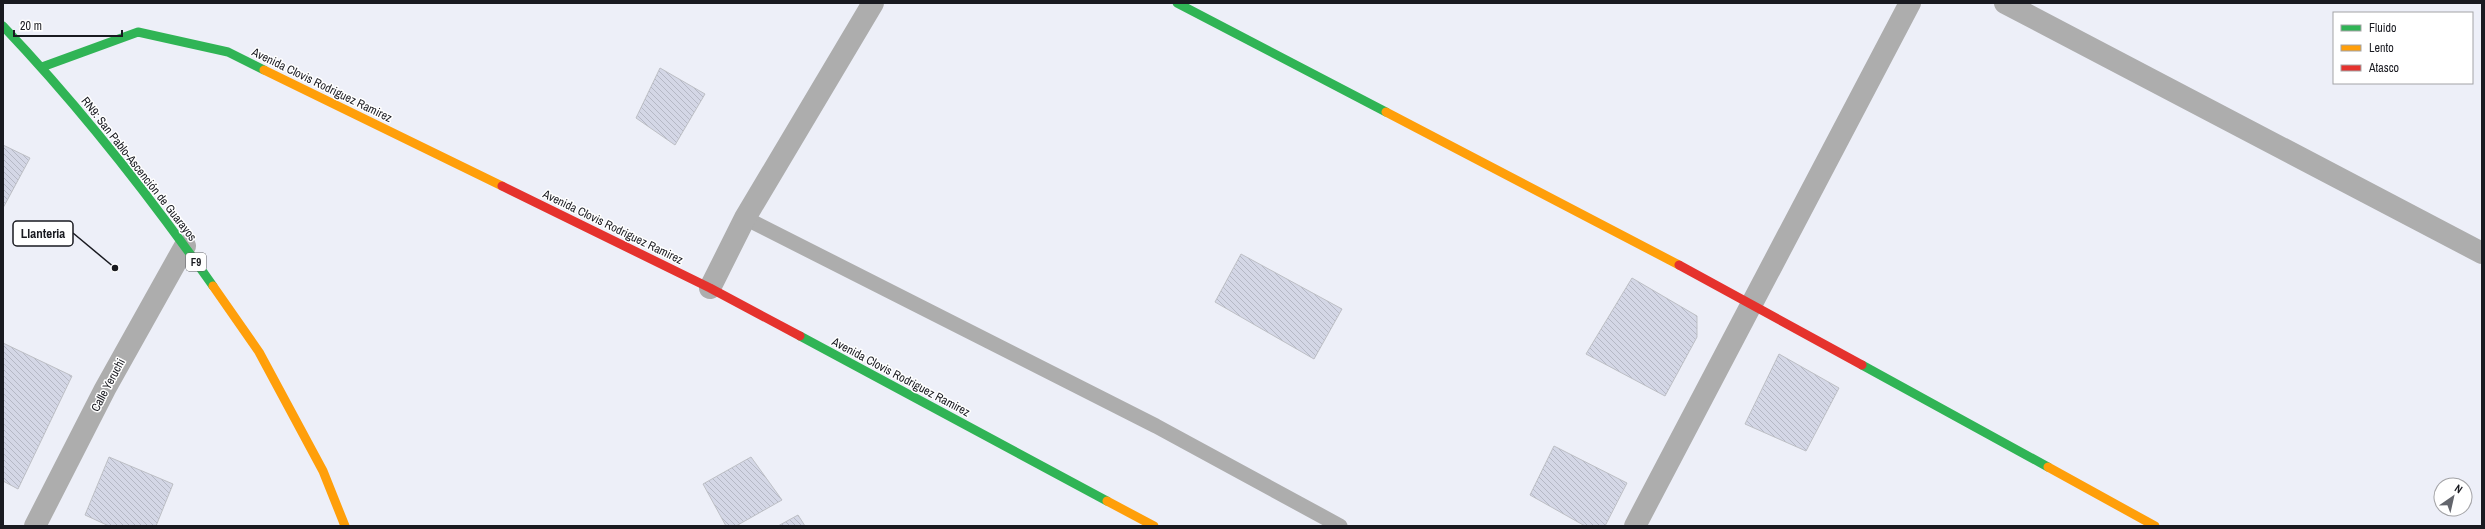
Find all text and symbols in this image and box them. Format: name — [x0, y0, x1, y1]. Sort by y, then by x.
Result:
scale bar — [14, 12, 122, 38]
legend — [2333, 12, 2473, 84]
text: 20 m — [20, 18, 42, 34]
text: Fluido — [2369, 20, 2396, 36]
text: Lento — [2369, 40, 2394, 56]
street label: Avenida Clovis Rodriguez Ramirez — [248, 44, 395, 126]
text: Atasco — [2368, 60, 2399, 76]
street label: RN9: San Pablo-Ascención de Guarayos — [78, 94, 200, 244]
street label: Avenida Clovis Rodriguez Ramirez — [539, 186, 686, 268]
callout: Llanteria — [13, 221, 73, 246]
text: Llanteria — [21, 225, 65, 242]
road number: F9 — [186, 253, 206, 271]
street label: Avenida Clovis Rodriguez Ramirez — [828, 333, 973, 420]
street label: Calle Yeruchi — [87, 356, 129, 414]
north arrow — [2433, 477, 2473, 517]
text: N — [2452, 481, 2465, 496]

